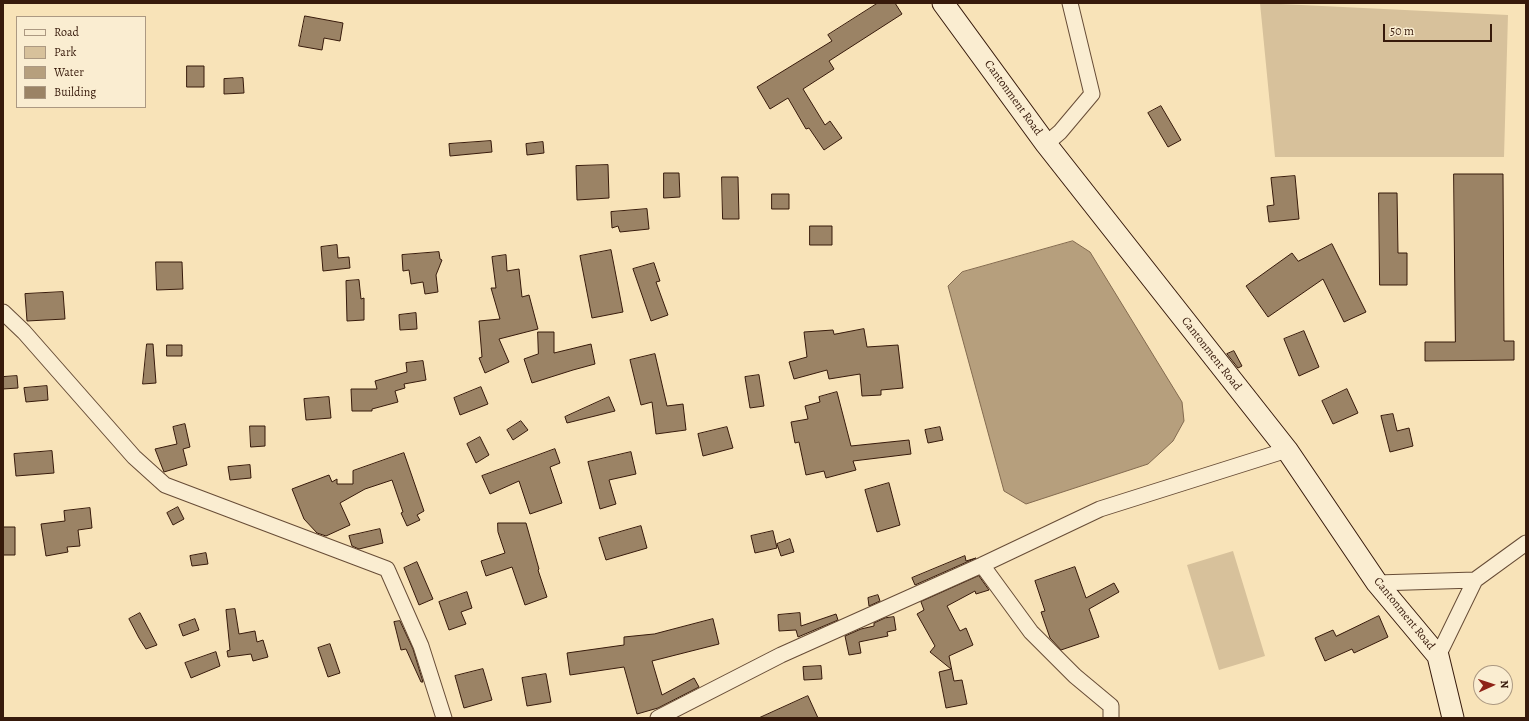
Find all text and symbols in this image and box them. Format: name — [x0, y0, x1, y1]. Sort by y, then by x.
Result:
legend — [16, 16, 146, 108]
scale bar — [1385, 16, 1494, 42]
text: 50 m — [1390, 23, 1414, 39]
text: Road — [54, 24, 79, 40]
text: Park — [54, 44, 77, 60]
street label: Cantonment Road — [981, 58, 1045, 138]
text: Water — [54, 64, 84, 80]
text: Building — [54, 84, 96, 100]
street label: Cantonment Road — [1178, 314, 1244, 394]
street label: Cantonment Road — [1370, 575, 1438, 653]
north arrow — [1473, 665, 1513, 705]
text: N — [1497, 680, 1512, 689]

